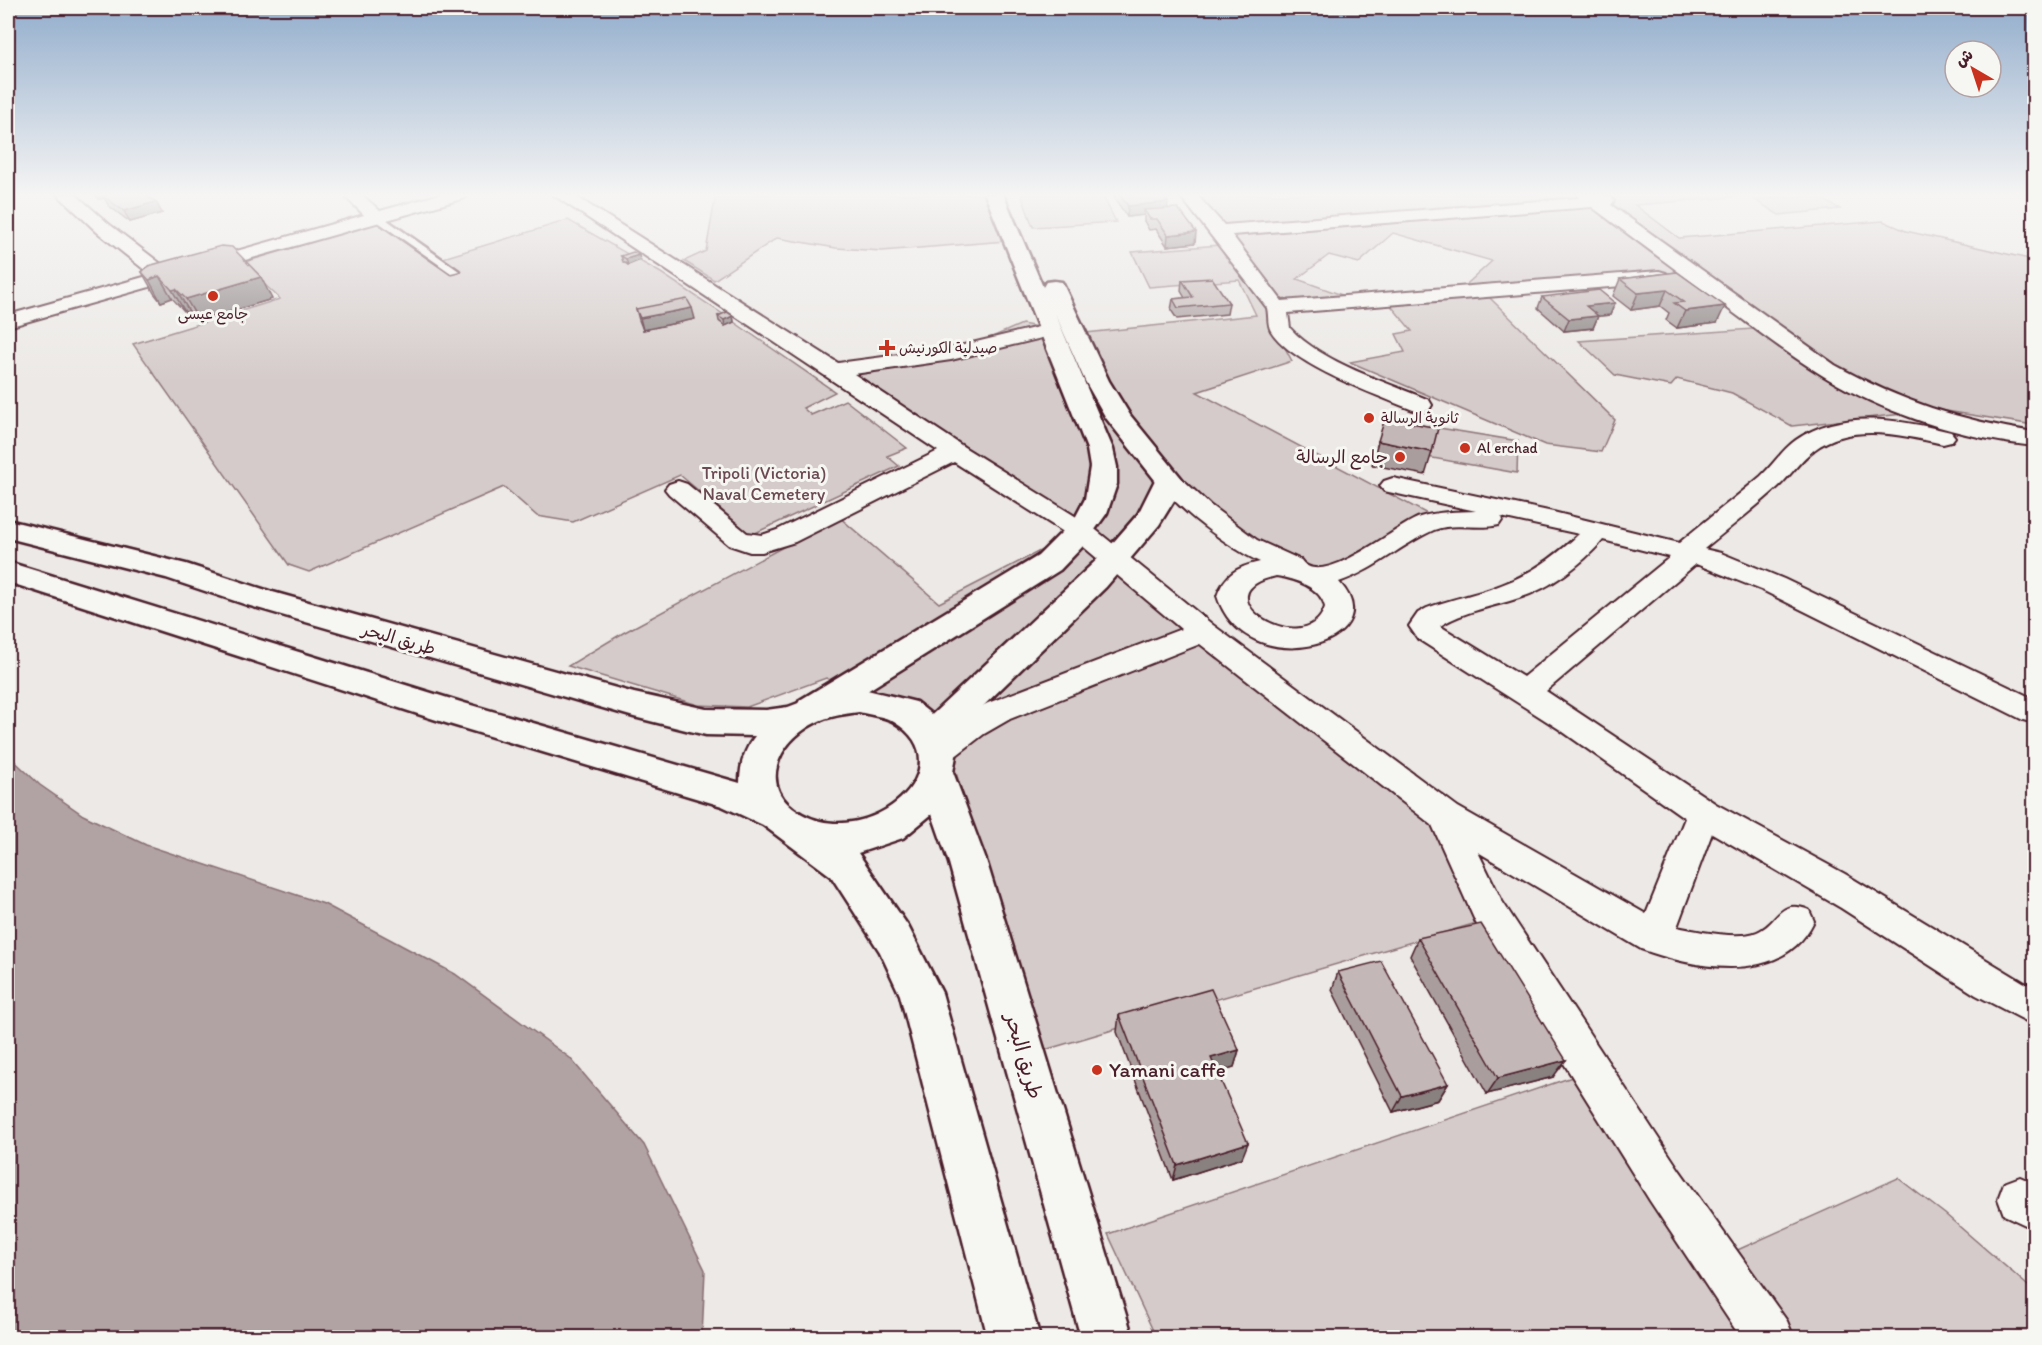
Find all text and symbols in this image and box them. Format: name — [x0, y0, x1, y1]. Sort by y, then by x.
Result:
north arrow — [1943, 39, 2003, 99]
text: ش — [1951, 45, 1977, 71]
marker: جامع عيسى — [206, 289, 220, 303]
place label: جامع عيسى — [178, 305, 248, 325]
place label: صيدلية الكورنيش — [899, 339, 997, 357]
marker: صيدلية الكورنيش — [880, 341, 894, 355]
place label: ثانوية الرسالة — [1381, 409, 1459, 427]
marker: ثانوية الرسالة — [1362, 411, 1376, 425]
place label: Al erchad — [1477, 439, 1538, 457]
marker: Al erchad — [1458, 441, 1472, 455]
place label: جامع الرسالة — [1296, 446, 1388, 470]
marker: جامع الرسالة — [1393, 450, 1407, 464]
park label: Tripoli (Victoria) Naval Cemetery — [702, 462, 826, 505]
street label: طريق البحر — [358, 617, 438, 660]
street label: طريق البحر — [999, 1008, 1049, 1102]
place label: Yamani caffe — [1109, 1057, 1226, 1082]
marker: Yamani caffe — [1090, 1063, 1104, 1077]

